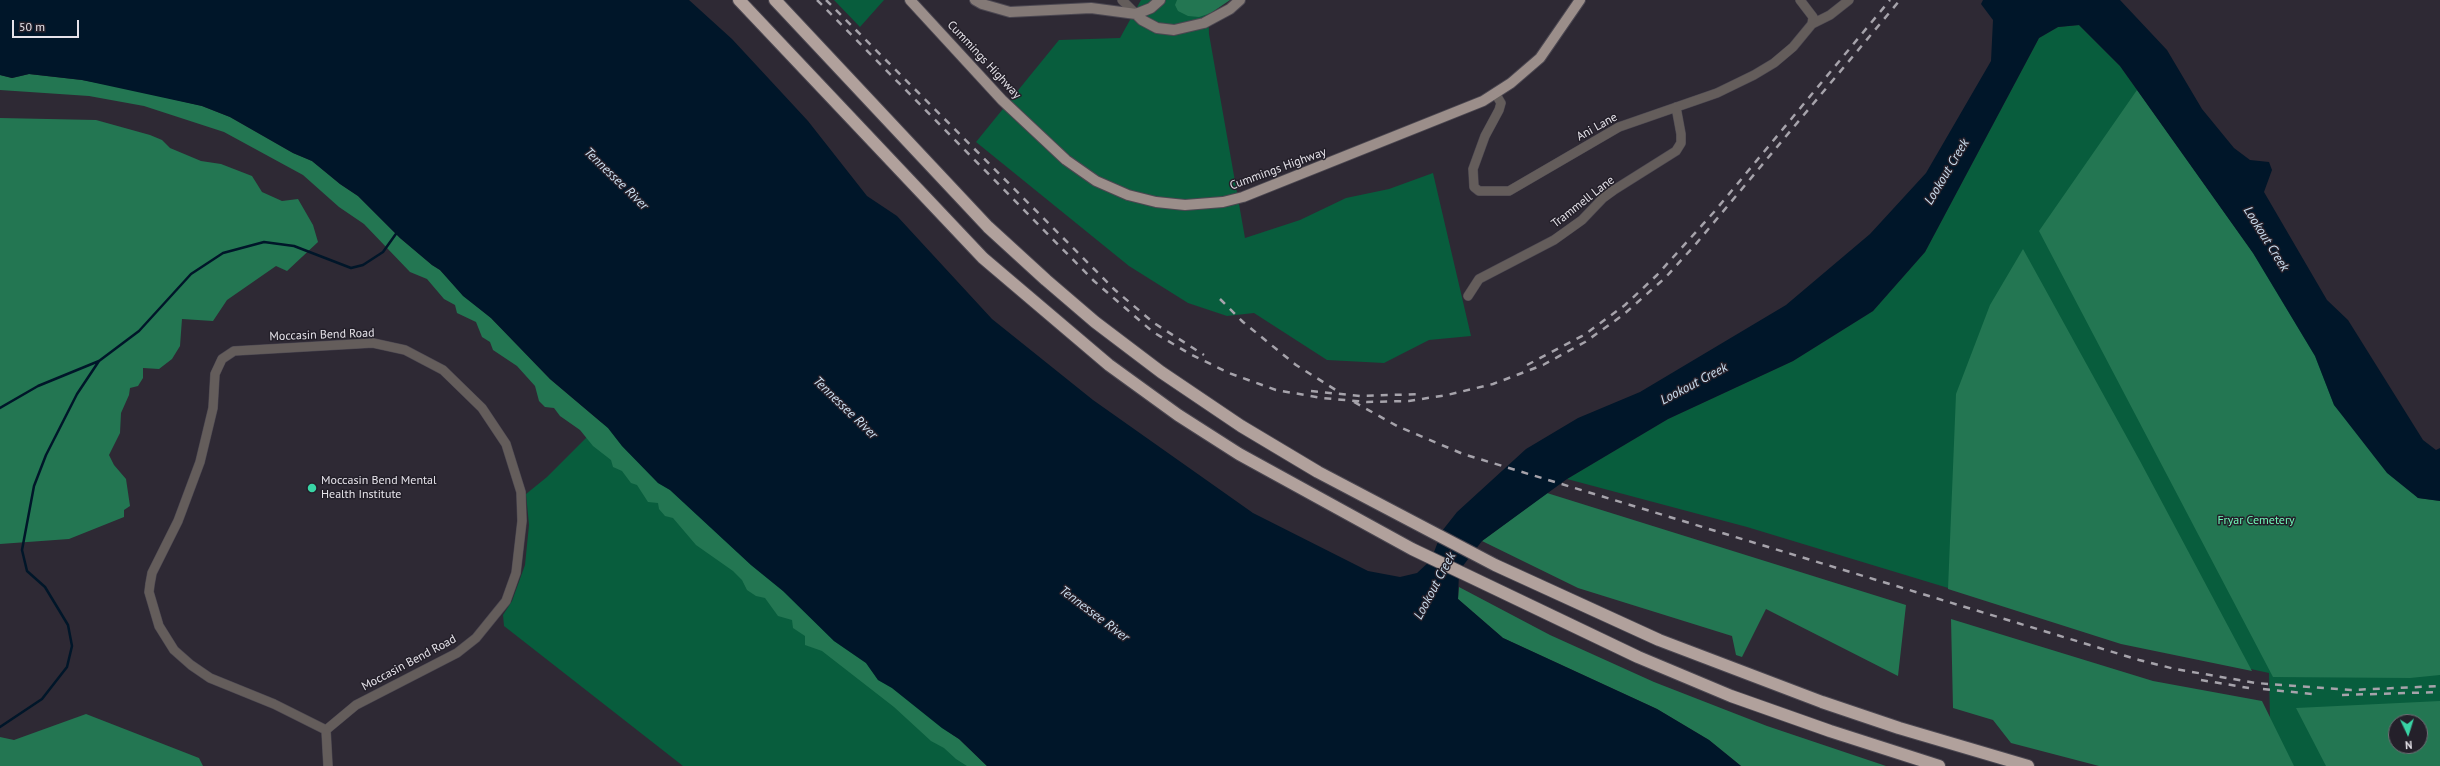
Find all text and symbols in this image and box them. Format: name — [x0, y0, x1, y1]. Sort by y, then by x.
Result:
scale bar — [14, 12, 81, 38]
street label: Cummings Highway — [944, 18, 1024, 102]
text: 50 m — [19, 19, 45, 34]
street label: Ani Lane — [1574, 110, 1620, 144]
water label: Lookout Creek — [1921, 136, 1973, 208]
water label: Tennessee River — [581, 144, 651, 214]
street label: Cummings Highway — [1228, 145, 1328, 193]
street label: Trammell Lane — [1549, 173, 1617, 231]
water label: Lookout Creek — [2240, 204, 2292, 274]
street label: Moccasin Bend Road — [269, 326, 375, 344]
water label: Lookout Creek — [1658, 360, 1730, 408]
water label: Tennessee River — [810, 373, 880, 443]
place label: Moccasin Bend Mental Health Institute — [321, 474, 436, 502]
marker: Moccasin Bend Mental Health Institute — [306, 482, 318, 494]
park label: Fryar Cemetery — [2217, 514, 2295, 528]
water label: Lookout Creek — [1411, 550, 1459, 622]
water label: Tennessee River — [1056, 583, 1132, 645]
street label: Moccasin Bend Road — [359, 632, 459, 694]
north arrow — [2388, 714, 2428, 754]
text: N — [2405, 738, 2413, 752]

